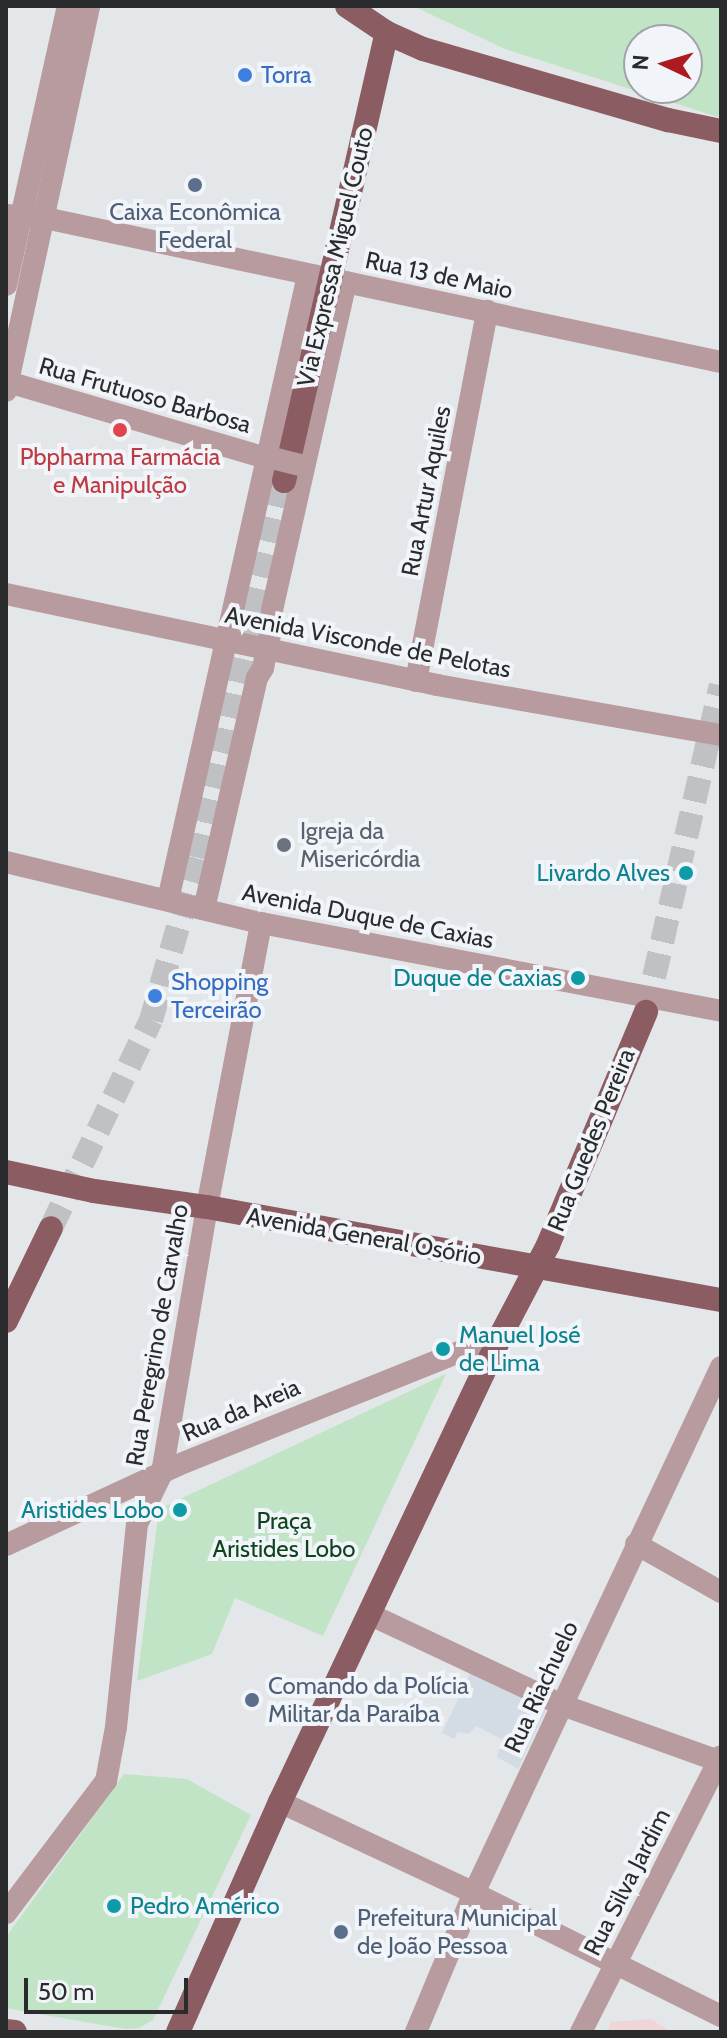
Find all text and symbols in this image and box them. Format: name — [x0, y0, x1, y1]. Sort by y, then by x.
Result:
north arrow — [623, 24, 703, 104]
text: N — [627, 54, 655, 71]
place label: Torra — [261, 61, 312, 89]
marker: Torra — [236, 66, 254, 84]
street label: Via Expressa Miguel Couto — [291, 124, 379, 390]
marker: Caixa Econômica Federal — [186, 176, 204, 194]
place label: Caixa Econômica Federal — [109, 198, 281, 254]
street label: Rua 13 de Maio — [363, 245, 515, 305]
street label: Rua Frutuoso Barbosa — [36, 351, 254, 439]
street label: Rua Artur Aquiles — [395, 403, 457, 579]
marker: Pbpharma Farmácia e Manipulção — [111, 421, 129, 439]
place label: Pbpharma Farmácia e Manipulção — [20, 443, 220, 499]
street label: Avenida Visconde de Pelotas — [223, 600, 513, 684]
place label: Igreja da Misericórdia — [300, 817, 420, 873]
marker: Igreja da Misericórdia — [275, 836, 293, 854]
place label: Livardo Alves — [537, 859, 670, 887]
marker: Livardo Alves — [677, 864, 695, 882]
street label: Avenida Duque de Caxias — [240, 878, 496, 954]
place label: Duque de Caxias — [393, 964, 562, 992]
place label: Shopping Terceirão — [171, 968, 268, 1024]
marker: Duque de Caxias — [569, 969, 587, 987]
marker: Shopping Terceirão — [146, 987, 164, 1005]
street label: Rua Guedes Pereira — [541, 1044, 641, 1236]
street label: Avenida General Osório — [244, 1201, 484, 1271]
street label: Rua Peregrino de Carvalho — [120, 1202, 194, 1468]
place label: Manuel José de Lima — [459, 1321, 580, 1377]
marker: Manuel José de Lima — [434, 1340, 452, 1358]
street label: Rua da Areia — [178, 1372, 304, 1448]
place label: Aristides Lobo — [21, 1496, 164, 1524]
marker: Aristides Lobo — [171, 1501, 189, 1519]
park label: Praça Aristides Lobo — [212, 1507, 356, 1563]
street label: Rua Riachuelo — [498, 1617, 584, 1757]
place label: Comando da Polícia Militar da Paraíba — [268, 1672, 469, 1728]
marker: Comando da Polícia Militar da Paraíba — [243, 1691, 261, 1709]
street label: Rua Silva Jardim — [578, 1804, 676, 1960]
place label: Pedro Américo — [130, 1892, 280, 1920]
marker: Pedro Américo — [105, 1897, 123, 1915]
place label: Prefeitura Municipal de João Pessoa — [357, 1904, 557, 1960]
marker: Prefeitura Municipal de João Pessoa — [332, 1923, 350, 1941]
scale bar — [28, 1962, 192, 2012]
text: 50 m — [38, 1977, 94, 2006]

